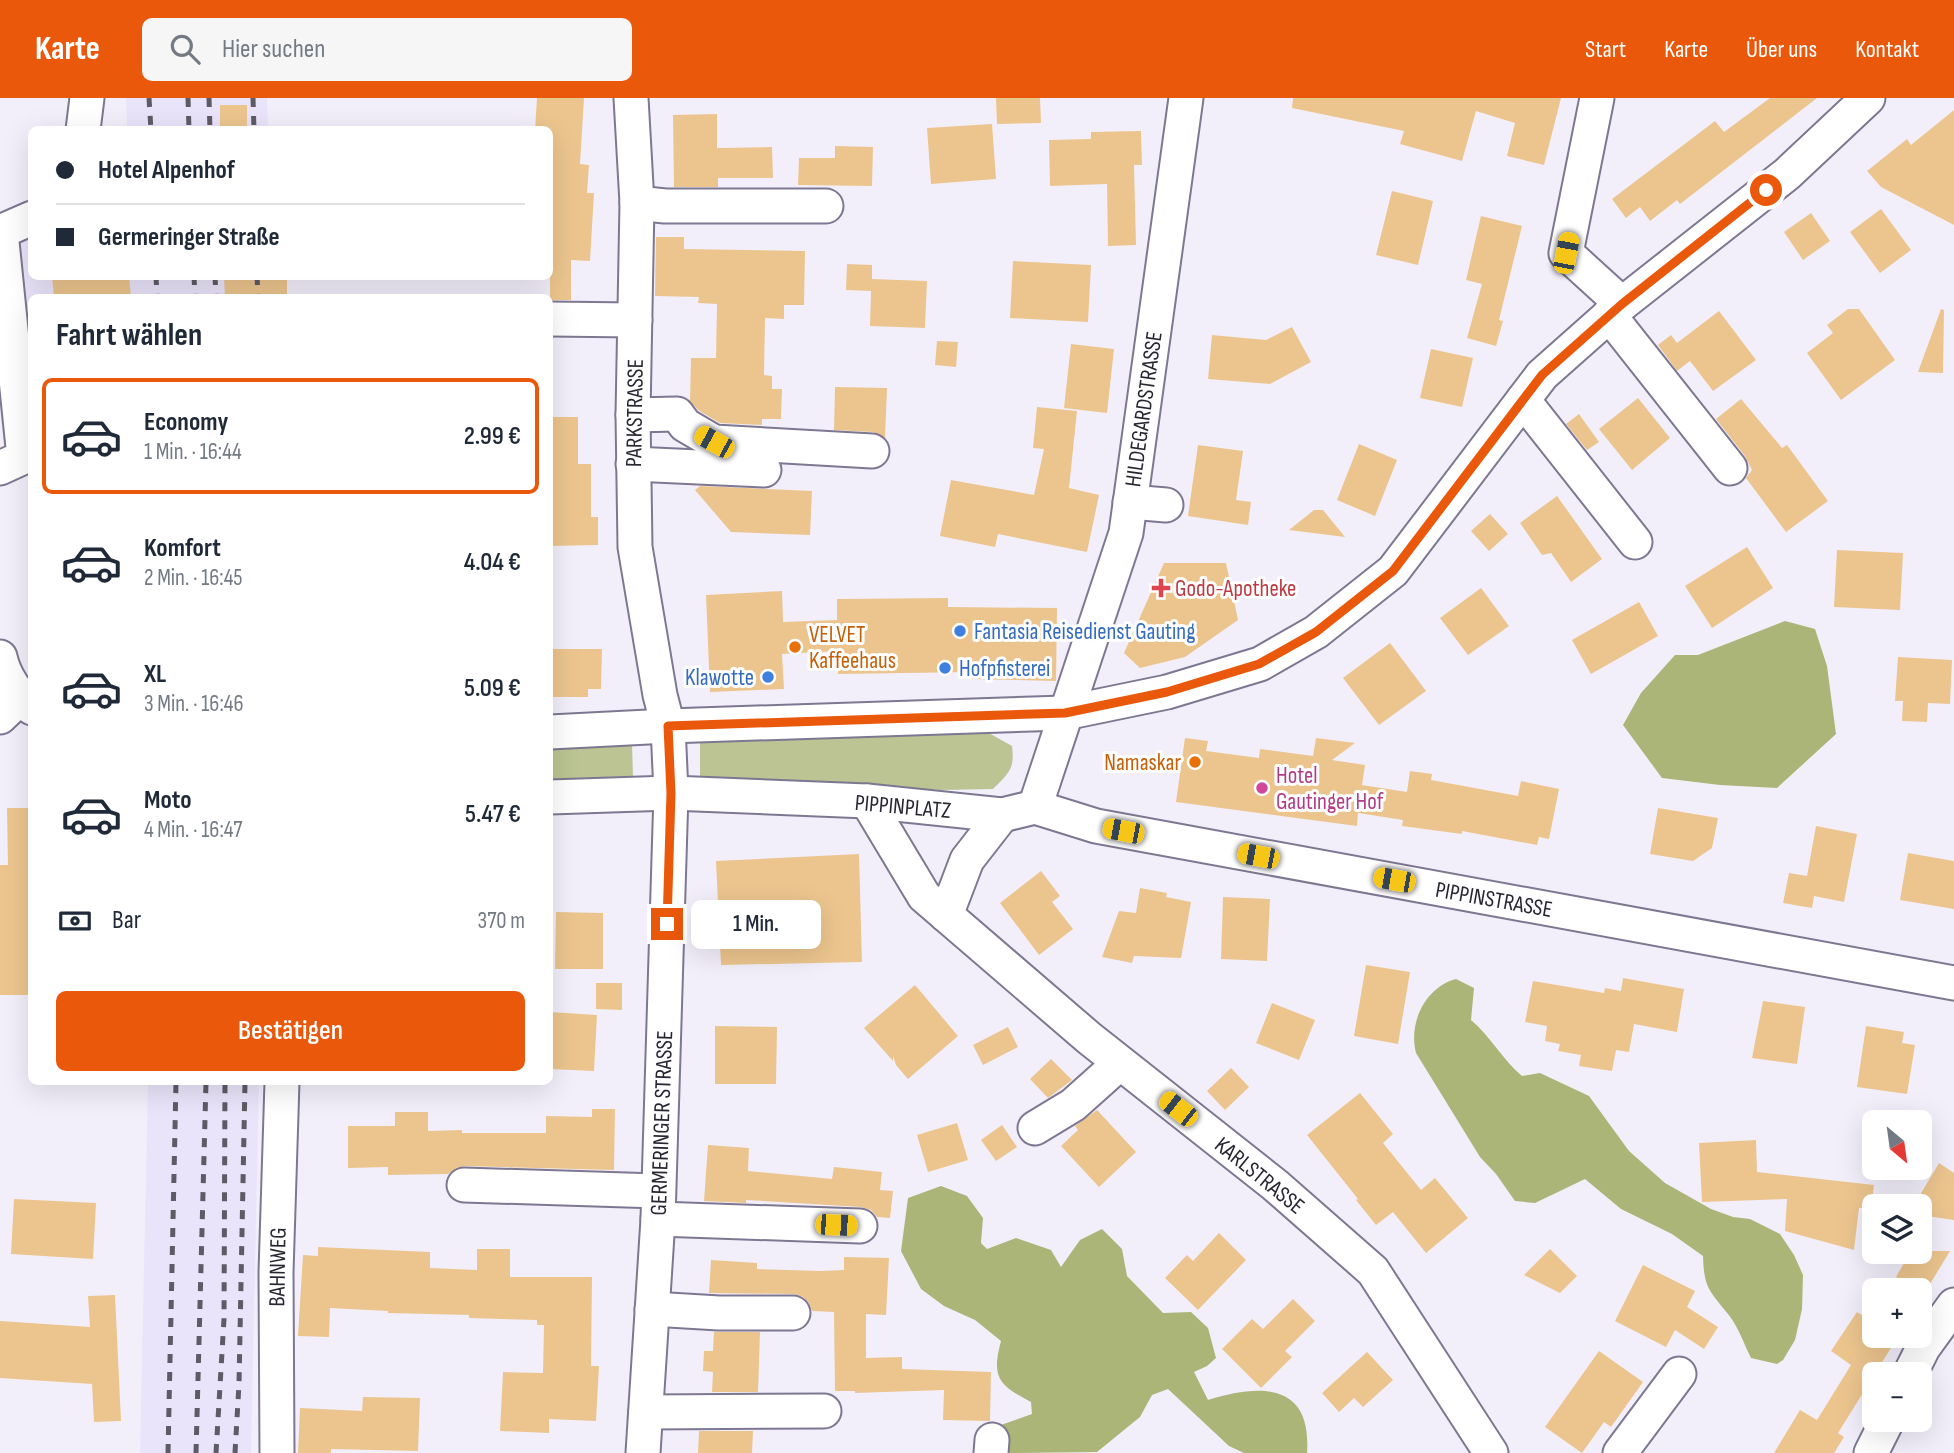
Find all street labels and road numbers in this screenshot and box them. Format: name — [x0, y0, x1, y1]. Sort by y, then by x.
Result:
street label: HILDEGARDSTRASSE — [1119, 330, 1169, 489]
street label: PARKSTRASSE — [620, 359, 650, 467]
street label: PIPPINPLATZ — [854, 789, 953, 825]
street label: PIPPINSTRASSE — [1433, 876, 1554, 924]
street label: GERMERINGER STRASSE — [645, 1030, 679, 1216]
street label: KARLSTRASSE — [1209, 1131, 1310, 1220]
street label: BAHNWEG — [263, 1227, 293, 1307]

